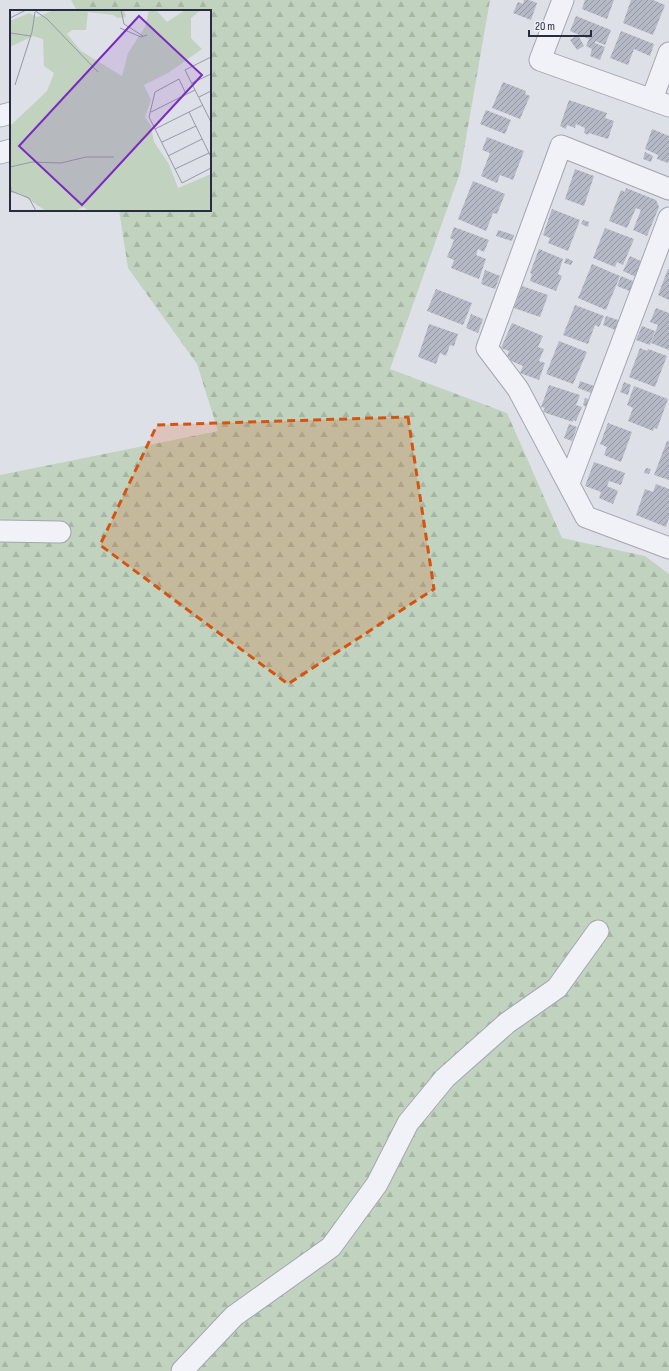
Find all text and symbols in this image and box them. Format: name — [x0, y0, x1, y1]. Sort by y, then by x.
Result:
inset map — [10, 10, 211, 211]
scale bar — [529, 12, 591, 38]
text: 20 m — [535, 19, 555, 34]

